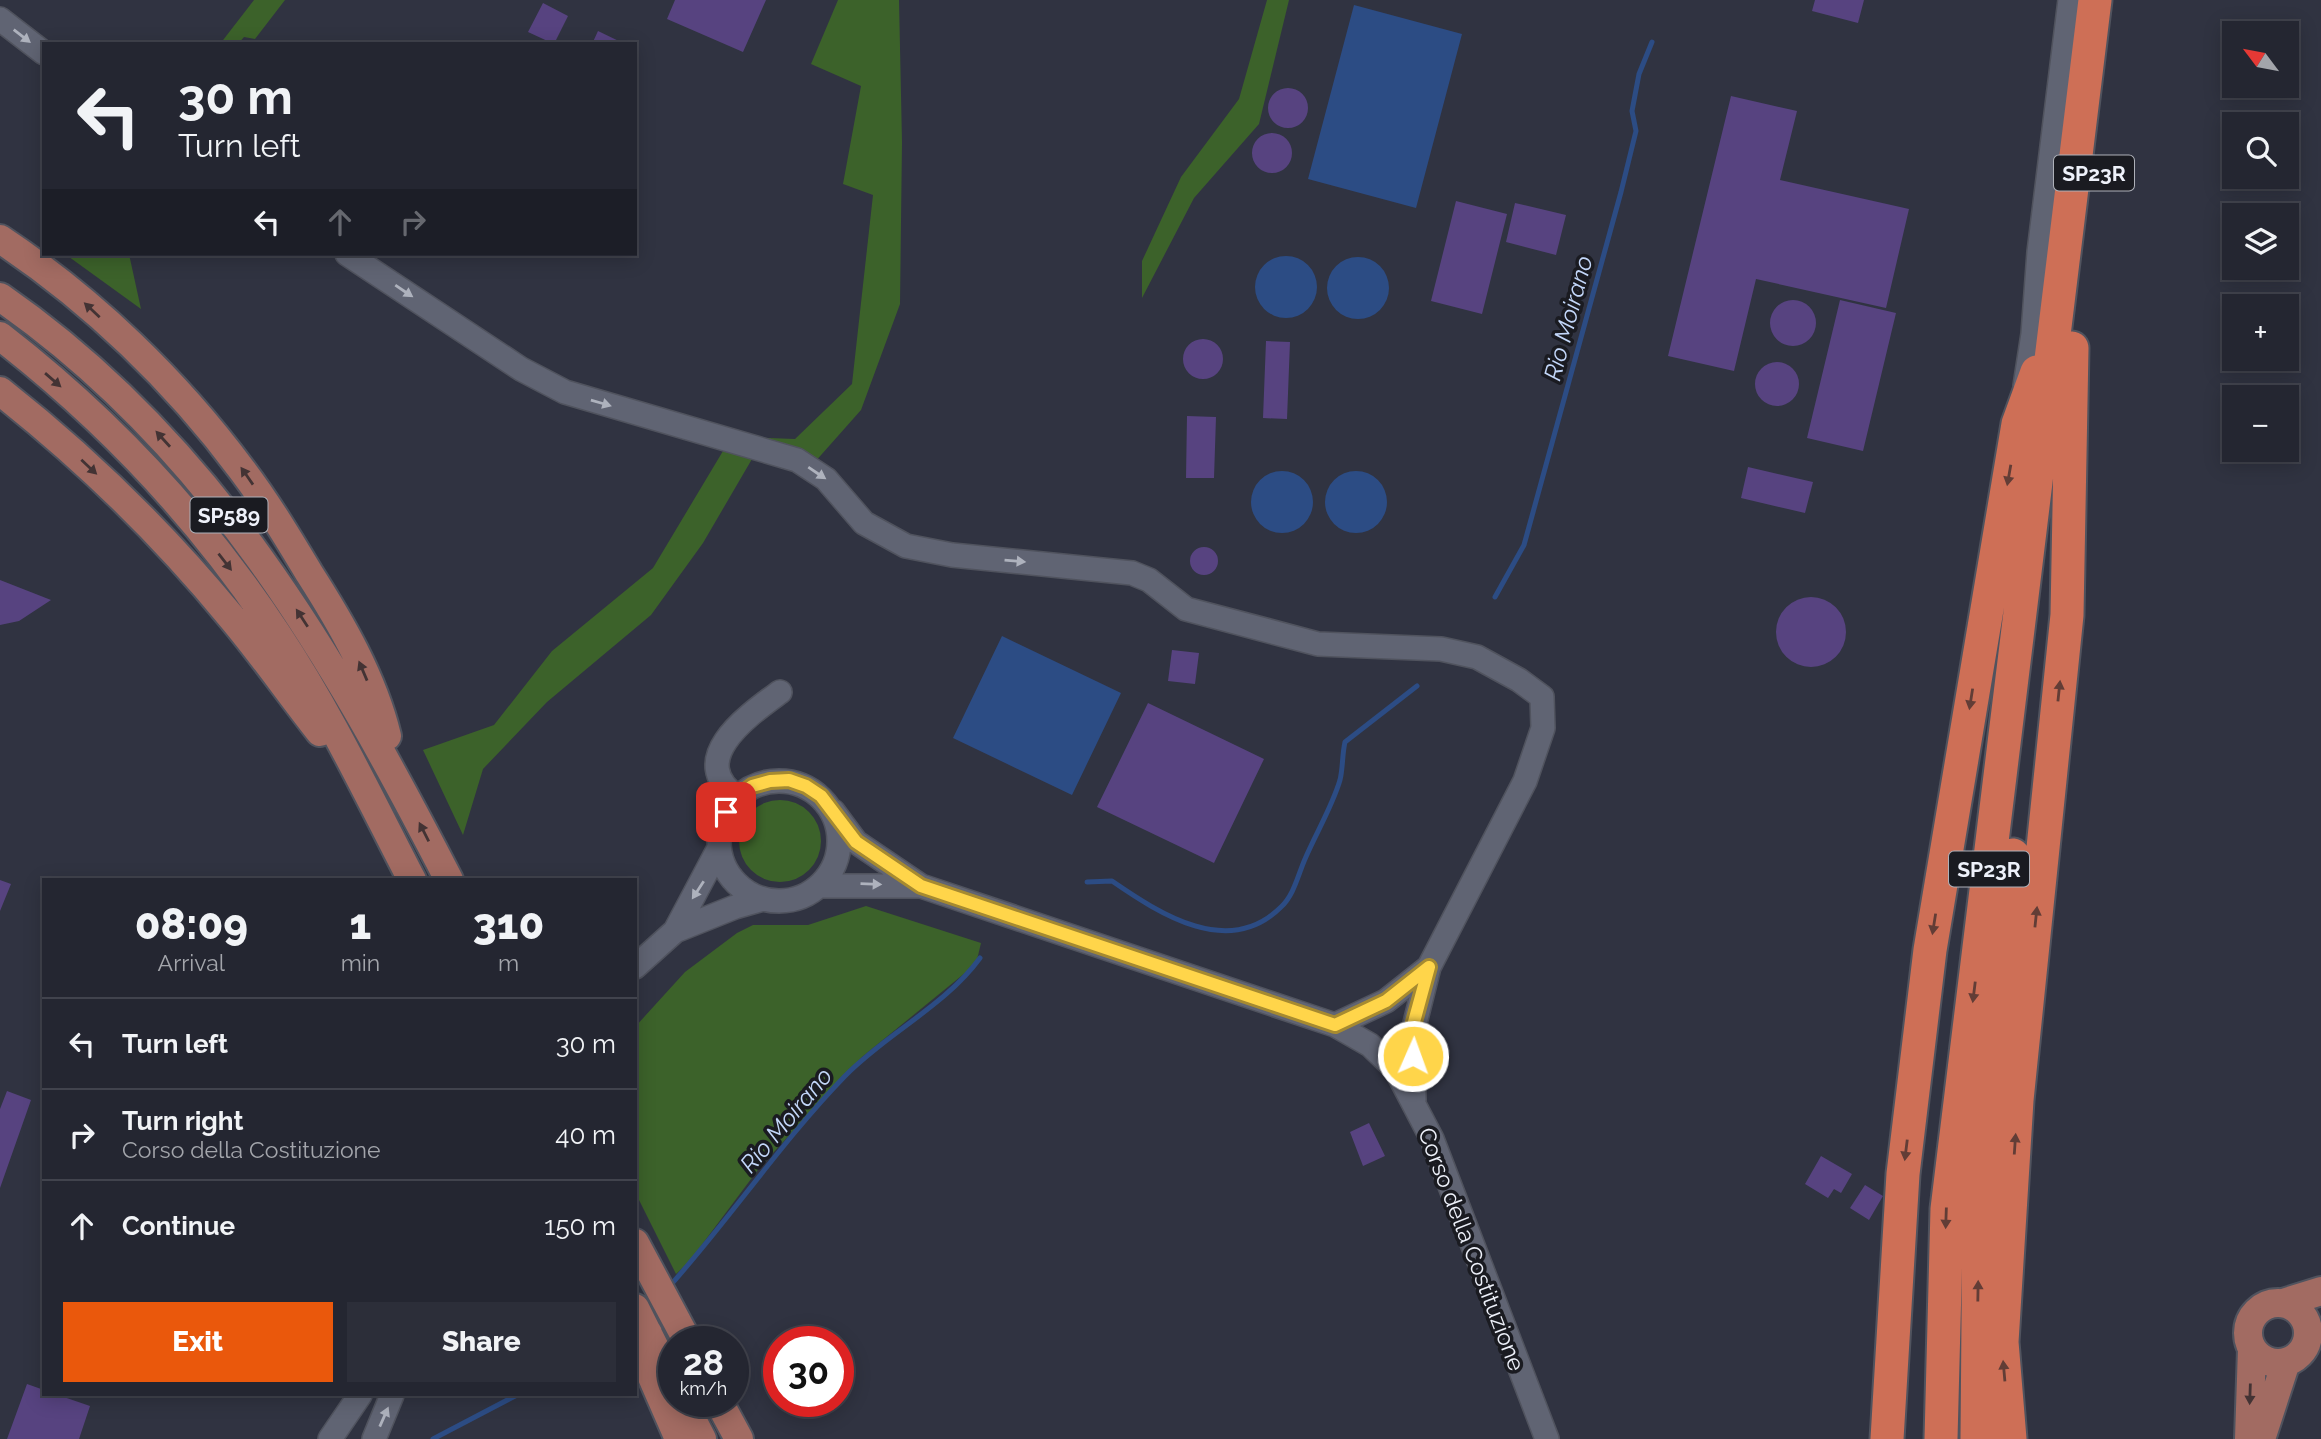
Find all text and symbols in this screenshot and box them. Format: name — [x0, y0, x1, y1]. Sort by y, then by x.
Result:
north arrow — [2222, 21, 2300, 98]
map controls — [2222, 21, 2299, 462]
one-way arrow — [13, 29, 31, 43]
text: 30 m — [178, 68, 293, 125]
icon: left — [63, 70, 154, 161]
button: search — [2222, 112, 2299, 189]
text: Turn left — [178, 127, 300, 164]
road number: SP23R — [2054, 156, 2134, 190]
icon: left — [248, 203, 286, 241]
icon: ahead — [321, 203, 359, 241]
icon: right — [394, 203, 432, 241]
button: layers — [2222, 203, 2299, 280]
water label: Rio Moirano — [1537, 252, 1599, 384]
one-way arrow — [394, 285, 414, 298]
button: + — [2222, 294, 2299, 371]
one-way arrow — [83, 302, 101, 318]
one-way arrow — [44, 372, 61, 387]
button: − — [2222, 385, 2299, 462]
one-way arrow — [591, 398, 612, 408]
one-way arrow — [155, 431, 171, 448]
one-way arrow — [80, 458, 97, 474]
one-way arrow — [2003, 464, 2014, 486]
one-way arrow — [807, 466, 826, 479]
one-way arrow — [240, 467, 253, 486]
road number: SP589 — [190, 498, 268, 532]
one-way arrow — [218, 553, 233, 571]
one-way arrow — [1004, 556, 1026, 567]
one-way arrow — [296, 609, 309, 628]
one-way arrow — [357, 661, 368, 682]
one-way arrow — [2054, 680, 2065, 702]
one-way arrow — [1965, 689, 1976, 711]
pin — [696, 782, 756, 842]
icon: arrive — [707, 793, 745, 831]
one-way arrow — [418, 821, 430, 841]
road number: SP23R — [1949, 852, 2029, 886]
one-way arrow — [860, 879, 882, 890]
one-way arrow — [691, 880, 704, 900]
text: 08:09 — [135, 900, 248, 949]
text: 1 — [350, 900, 371, 949]
text: 310 — [473, 900, 544, 949]
one-way arrow — [2031, 906, 2042, 928]
one-way arrow — [1928, 913, 1939, 935]
text: Arrival — [158, 949, 225, 976]
text: min — [341, 949, 380, 976]
text: m — [498, 949, 519, 976]
one-way arrow — [1968, 981, 1979, 1003]
position arrow — [1376, 1019, 1450, 1093]
icon: left — [63, 1025, 101, 1063]
text: Turn left — [122, 1029, 228, 1059]
text: 30 m — [556, 1029, 616, 1059]
water label: Rio Moirano — [734, 1062, 838, 1178]
text: Turn right — [122, 1106, 243, 1136]
icon: right — [63, 1116, 101, 1154]
text: 40 m — [555, 1120, 616, 1150]
street label: Corso della Costituzione — [1413, 1123, 1531, 1375]
one-way arrow — [2009, 1133, 2020, 1155]
text: Corso della Costituzione — [122, 1136, 381, 1163]
one-way arrow — [1900, 1139, 1911, 1161]
icon: ahead — [63, 1207, 101, 1245]
one-way arrow — [1941, 1207, 1952, 1229]
text: Continue — [122, 1211, 235, 1241]
text: 150 m — [544, 1211, 616, 1241]
one-way arrow — [1972, 1280, 1984, 1302]
button: Exit — [63, 1302, 333, 1382]
button: Share — [347, 1302, 616, 1382]
speed limit sign: 30 — [763, 1326, 854, 1417]
text: 28 — [683, 1342, 724, 1383]
one-way arrow — [1998, 1360, 2009, 1382]
text: km/h — [680, 1378, 727, 1399]
one-way arrow — [2245, 1383, 2256, 1405]
one-way arrow — [378, 1407, 390, 1427]

